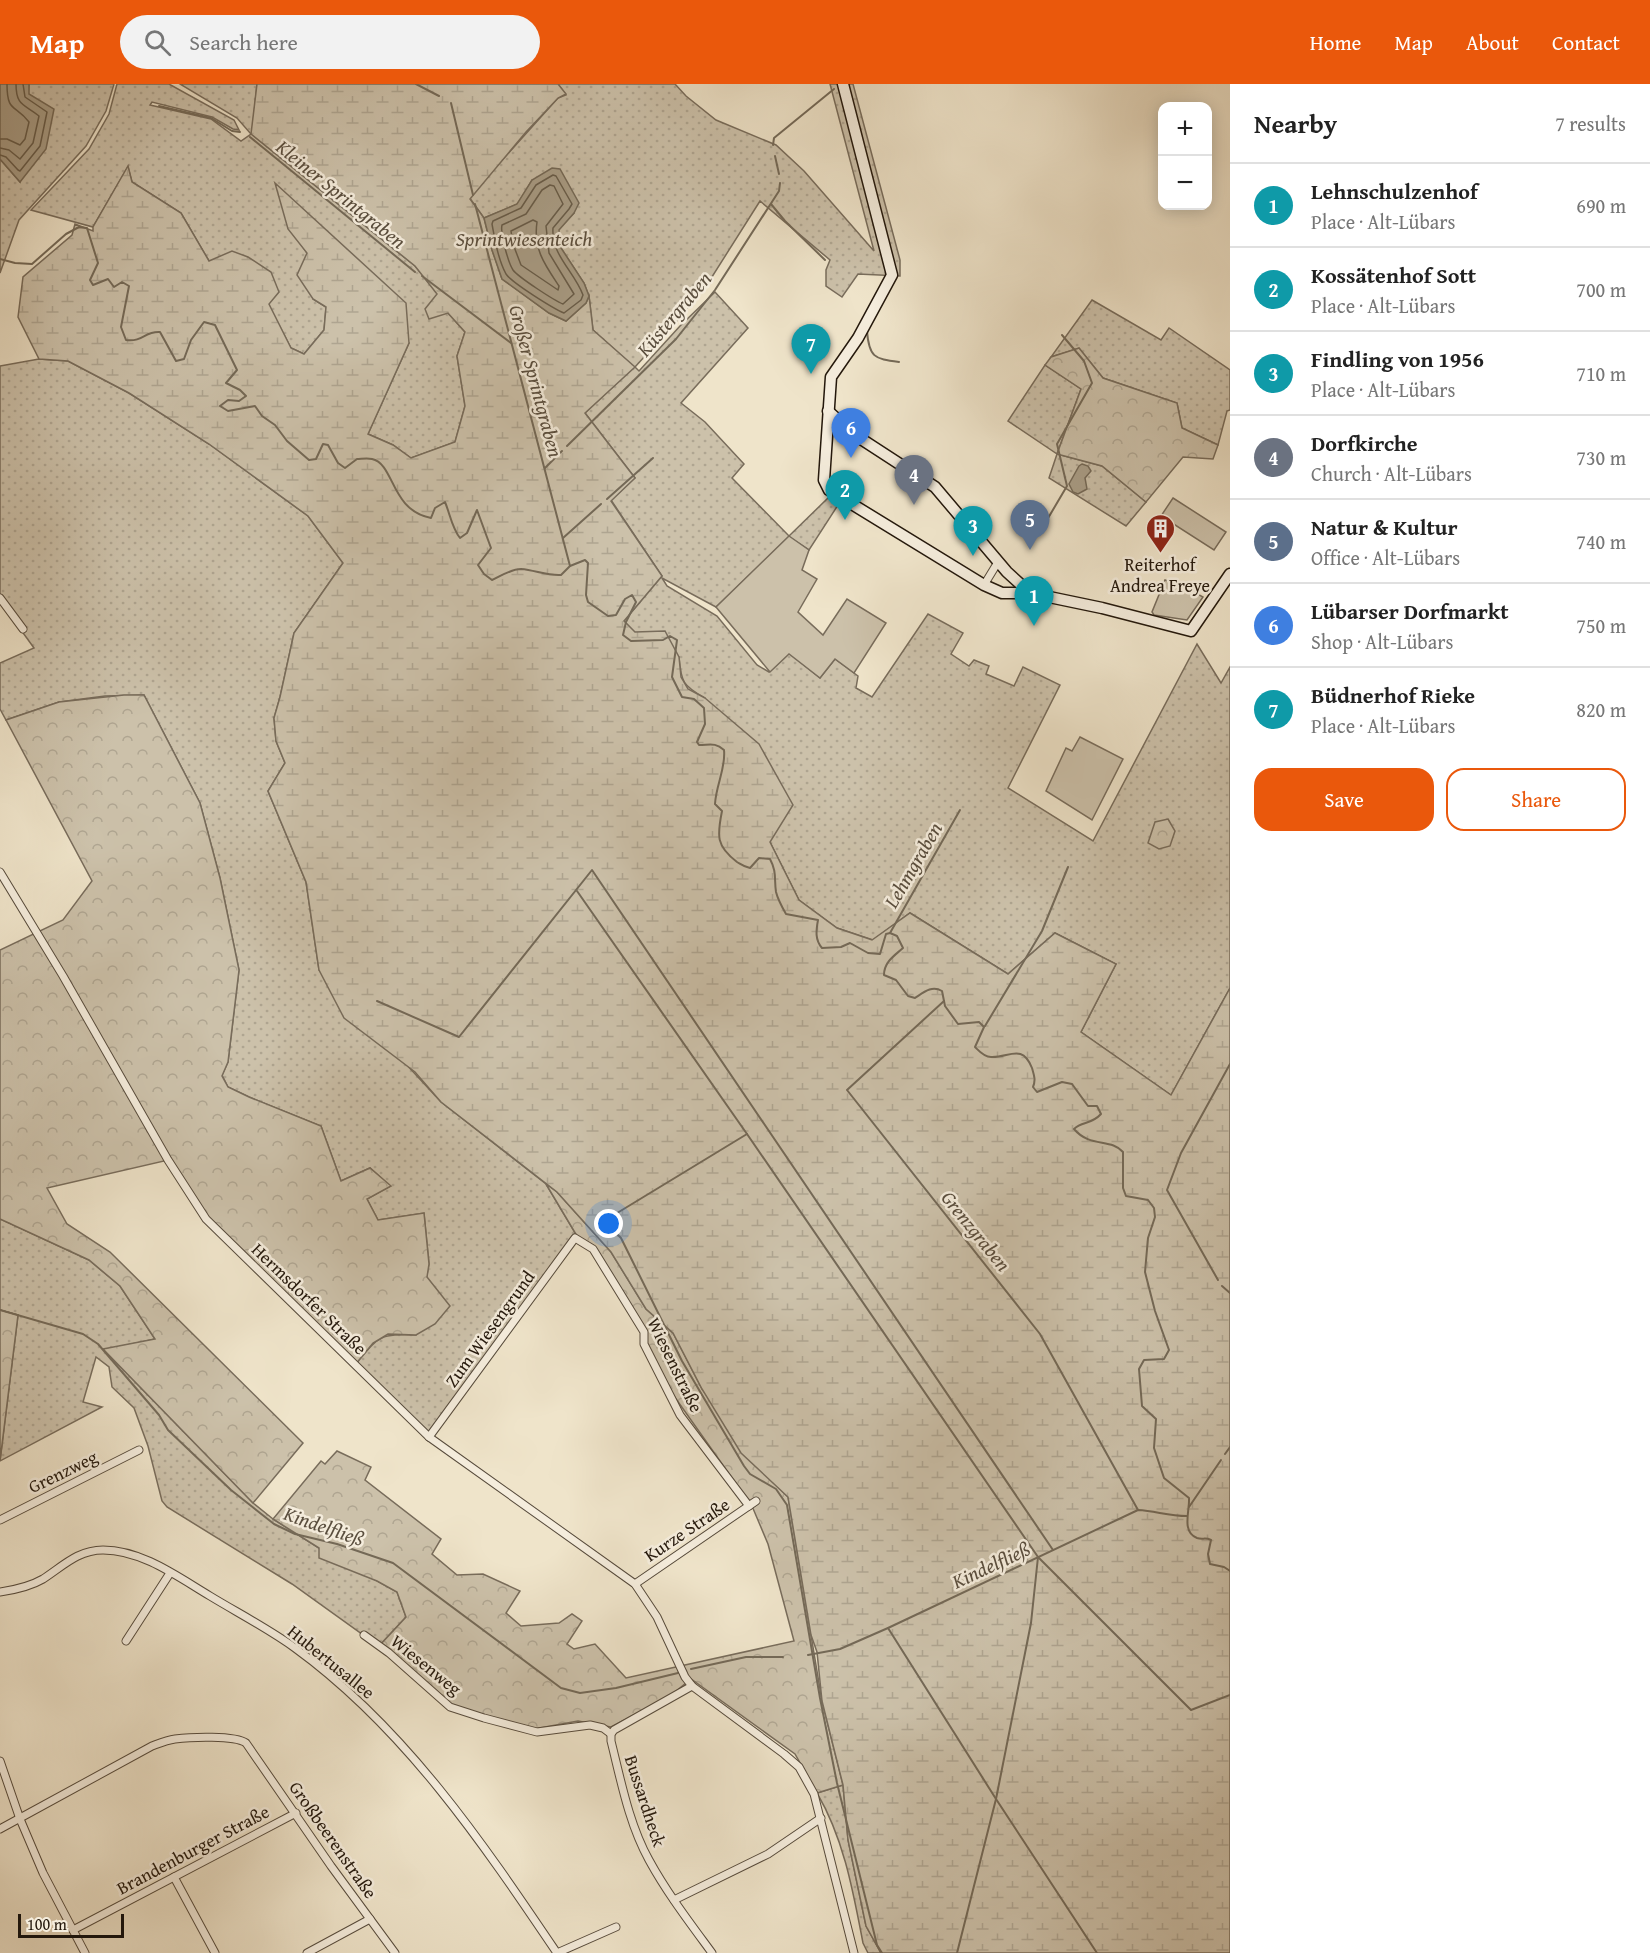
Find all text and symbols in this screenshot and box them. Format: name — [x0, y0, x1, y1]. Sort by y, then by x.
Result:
search box — [120, 15, 540, 69]
text: Map — [30, 22, 84, 63]
icon: search — [141, 26, 174, 59]
text: Search here — [189, 26, 298, 58]
text: Home — [1310, 27, 1361, 58]
text: Map — [1394, 27, 1433, 58]
text: About — [1466, 27, 1519, 58]
text: Contact — [1552, 27, 1620, 58]
map controls — [1158, 102, 1212, 210]
button: + — [1158, 102, 1212, 156]
text: Nearby — [1254, 104, 1337, 143]
text: 7 results — [1555, 109, 1626, 138]
water label: Kleiner Sprintgraben — [269, 132, 412, 255]
button: − — [1158, 156, 1212, 210]
text: Lehnschulzenhof — [1311, 175, 1478, 207]
text: 1 — [1268, 191, 1279, 220]
text: 690 m — [1576, 191, 1626, 220]
text: Place · Alt-Lübars — [1311, 207, 1455, 236]
water label: Sprintwiesenteich — [456, 224, 592, 253]
text: Kossätenhof Sott — [1311, 259, 1476, 291]
water label: Küstergraben — [629, 265, 718, 363]
text: 2 — [1268, 275, 1279, 304]
text: 700 m — [1576, 275, 1626, 304]
text: Place · Alt-Lübars — [1311, 291, 1455, 320]
water label: Großer Sprintgraben — [502, 301, 571, 460]
pin: 7 — [792, 324, 830, 374]
text: Findling von 1956 — [1311, 343, 1484, 375]
text: 3 — [1268, 359, 1279, 388]
text: 710 m — [1576, 359, 1626, 388]
text: Place · Alt-Lübars — [1311, 375, 1455, 404]
pin: 6 — [832, 408, 870, 458]
text: Dorfkirche — [1311, 427, 1418, 459]
text: 4 — [1268, 443, 1279, 472]
text: 730 m — [1576, 443, 1626, 472]
pin: 4 — [894, 456, 934, 505]
text: Church · Alt-Lübars — [1311, 459, 1472, 488]
pin: 2 — [826, 470, 864, 520]
pin: 5 — [1010, 500, 1050, 550]
pin: 3 — [954, 506, 992, 556]
text: Natur & Kultur — [1311, 511, 1458, 543]
building icon: Reiterhof Andrea Freye — [1144, 512, 1176, 554]
text: 5 — [1268, 527, 1279, 556]
text: 740 m — [1576, 527, 1626, 556]
text: Office · Alt-Lübars — [1311, 543, 1460, 572]
place label: Reiterhof Andrea Freye — [1110, 551, 1210, 599]
pin: 1 — [1014, 576, 1054, 626]
text: Lübarser Dorfmarkt — [1311, 595, 1509, 627]
text: 6 — [1268, 611, 1279, 640]
text: 750 m — [1576, 611, 1626, 640]
text: Shop · Alt-Lübars — [1311, 627, 1453, 656]
text: Büdnerhof Rieke — [1311, 679, 1475, 711]
text: 7 — [1268, 695, 1279, 724]
text: 820 m — [1576, 695, 1626, 724]
text: Place · Alt-Lübars — [1311, 711, 1455, 740]
button: Save — [1254, 768, 1434, 831]
button: Share — [1446, 768, 1626, 831]
water label: Lehmgraben — [876, 816, 949, 914]
water label: Grenzgraben — [935, 1184, 1018, 1277]
your location — [594, 1209, 623, 1238]
street label: Hermsdorfer Straße — [246, 1236, 373, 1361]
street label: Zum Wiesengrund — [438, 1265, 541, 1393]
street label: Wiesenstraße — [641, 1313, 710, 1417]
street label: Grenzweg — [24, 1443, 102, 1500]
street label: Kurze Straße — [639, 1491, 735, 1568]
water label: Kindelfließ — [279, 1498, 368, 1553]
water label: Kindelfließ — [946, 1534, 1035, 1596]
street label: Hubertusallee — [282, 1618, 381, 1705]
street label: Wiesenweg — [385, 1628, 468, 1702]
street label: Bussardheck — [618, 1751, 673, 1851]
street label: Großbeerenstraße — [283, 1776, 384, 1904]
street label: Brandenburger Straße — [112, 1798, 274, 1901]
scale bar — [18, 1911, 124, 1938]
text: 100 m — [27, 1912, 67, 1936]

